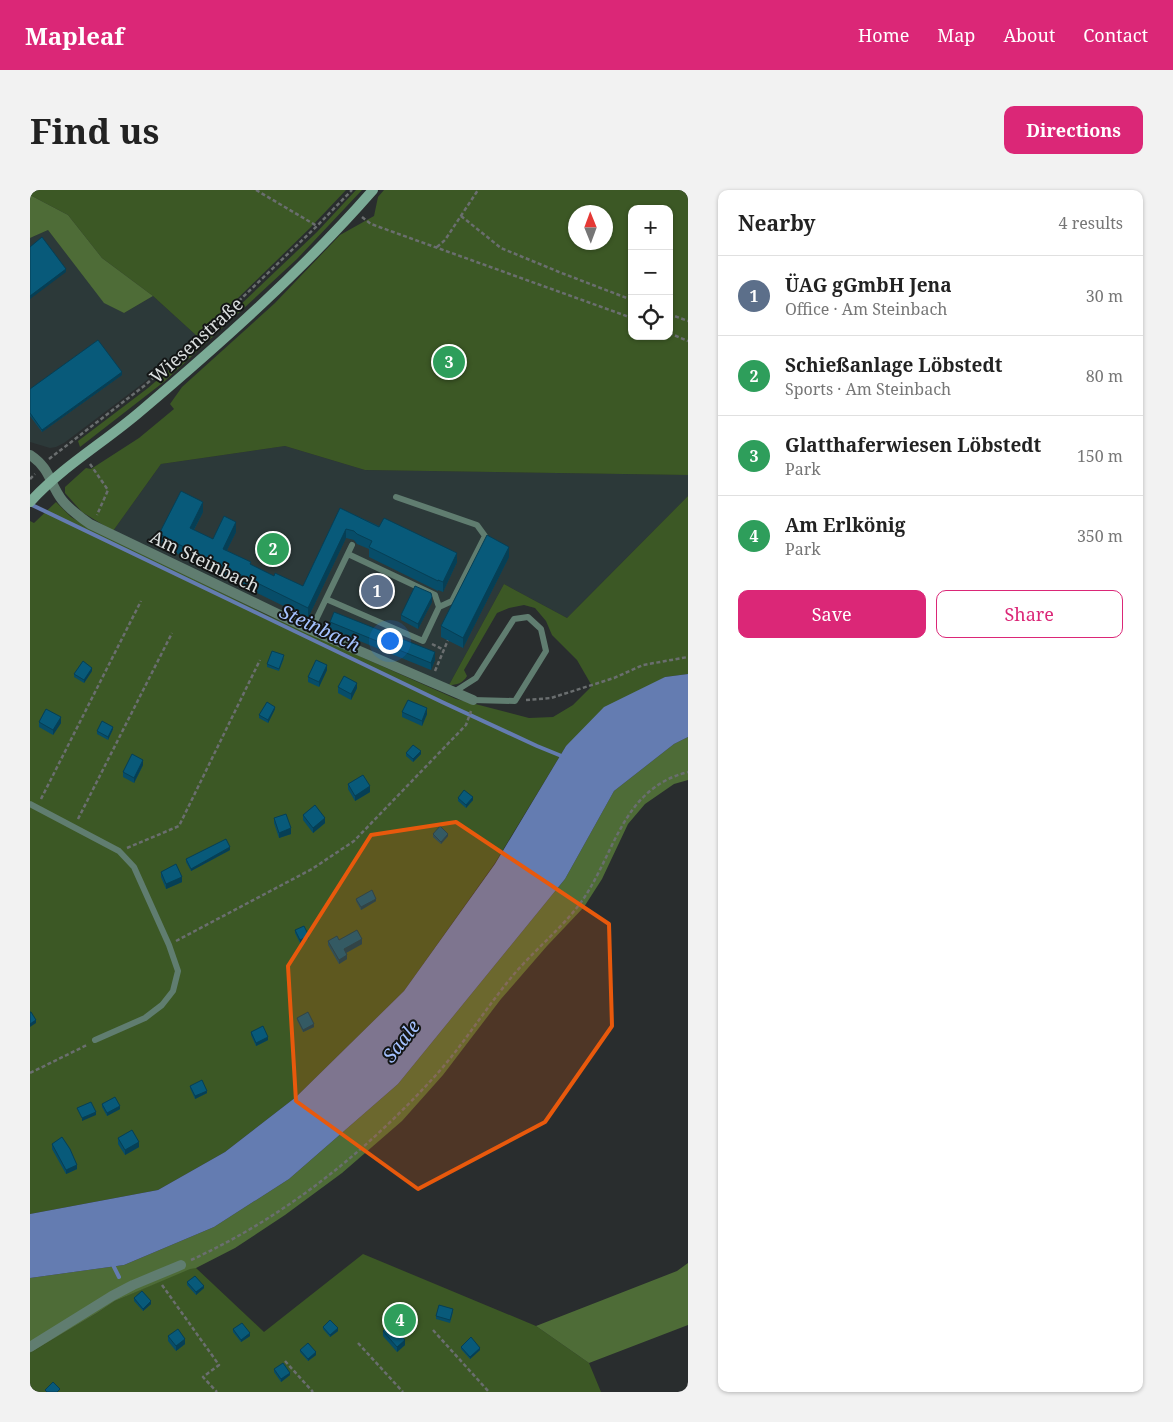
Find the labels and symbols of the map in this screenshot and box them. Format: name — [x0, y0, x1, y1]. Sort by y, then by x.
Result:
north arrow — [568, 205, 613, 250]
street label: Wiesenstraße — [144, 292, 248, 388]
pin: 3 — [433, 343, 465, 381]
street label: Am Steinbach — [146, 524, 264, 598]
pin: 2 — [257, 530, 289, 568]
pin: 1 — [361, 572, 393, 610]
water label: Steinbach — [275, 598, 365, 658]
your location — [377, 628, 403, 654]
water label: Saale — [376, 1014, 426, 1068]
pin: 4 — [384, 1301, 416, 1339]

